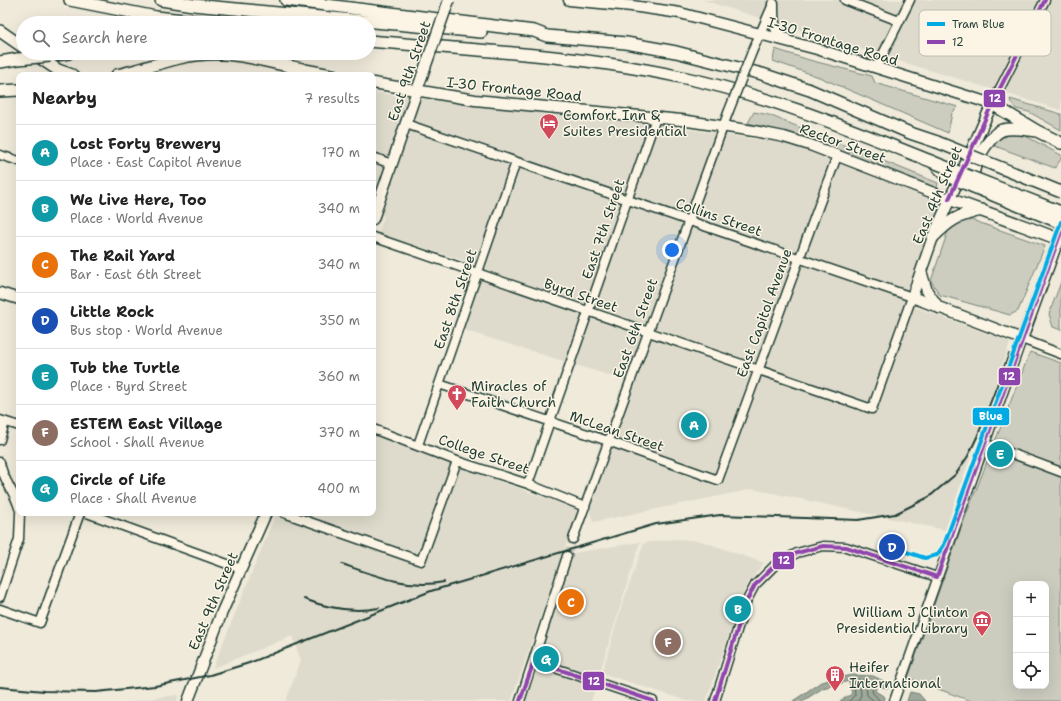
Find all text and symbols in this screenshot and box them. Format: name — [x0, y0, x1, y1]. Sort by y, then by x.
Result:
legend — [919, 10, 1051, 56]
street label: I-30 Frontage Road — [765, 13, 901, 70]
search box — [16, 16, 376, 60]
text: Tram Blue — [952, 17, 1005, 32]
street label: East 9th Street — [383, 18, 435, 124]
icon: search — [30, 27, 52, 49]
text: Search here — [62, 28, 148, 48]
text: 12 — [952, 35, 964, 50]
street label: I-30 Frontage Road — [445, 73, 583, 105]
text: Nearby — [32, 87, 97, 109]
line badge: 12 — [983, 89, 1006, 108]
text: 7 results — [304, 90, 360, 107]
text: 12 — [989, 91, 1001, 106]
place label: Comfort Inn & Suites Presidential — [563, 106, 687, 140]
hotel icon: Comfort Inn & Suites Presidential — [538, 112, 560, 140]
street label: Rector Street — [797, 119, 889, 167]
text: Lost Forty Brewery — [70, 134, 221, 154]
street label: East 4th Street — [908, 143, 966, 247]
text: A — [40, 144, 50, 161]
text: 170 m — [322, 144, 360, 161]
text: Place · East Capitol Avenue — [70, 154, 242, 171]
street label: East 7th Street — [577, 176, 629, 282]
text: We Live Here, Too — [70, 190, 206, 210]
street label: Collins Street — [673, 194, 765, 240]
text: B — [41, 200, 49, 217]
text: 340 m — [318, 200, 360, 217]
text: Place · World Avenue — [70, 210, 203, 227]
your location — [662, 240, 682, 260]
text: The Rail Yard — [70, 246, 175, 266]
street label: East Capitol Avenue — [732, 246, 796, 380]
street label: East 8th Street — [429, 247, 481, 351]
text: C — [41, 256, 49, 273]
text: 340 m — [318, 256, 360, 273]
text: Bar · East 6th Street — [70, 266, 201, 283]
street label: Byrd Street — [542, 274, 620, 316]
street label: East 6th Street — [609, 276, 661, 380]
text: Little Rock — [70, 302, 154, 322]
text: D — [40, 312, 50, 329]
text: 350 m — [319, 312, 360, 329]
text: Bus stop · World Avenue — [70, 322, 223, 339]
text: Tub the Turtle — [70, 358, 180, 378]
line badge: 12 — [998, 367, 1021, 386]
text: E — [41, 368, 49, 385]
text: 360 m — [318, 368, 360, 385]
text: 12 — [1003, 369, 1015, 384]
place label: Miracles of Faith Church — [471, 377, 556, 411]
text: Place · Byrd Street — [70, 378, 187, 395]
church icon: Miracles of Faith Church — [446, 383, 468, 411]
street label: McLean Street — [568, 406, 666, 456]
line badge: Blue — [972, 407, 1010, 426]
text: Blue — [979, 409, 1003, 424]
pin: A — [681, 410, 707, 440]
text: ESTEM East Village — [70, 414, 223, 434]
text: F — [41, 424, 49, 441]
text: 370 m — [318, 424, 360, 441]
street label: College Street — [436, 430, 532, 478]
text: School · Shall Avenue — [70, 434, 205, 451]
pin: E — [987, 439, 1013, 469]
text: Circle of Life — [70, 470, 166, 490]
text: G — [40, 480, 50, 497]
text: 400 m — [317, 480, 360, 497]
text: Place · Shall Avenue — [70, 490, 197, 507]
pin: D — [879, 532, 905, 562]
street label: East 9th Street — [184, 549, 242, 653]
line badge: 12 — [772, 551, 795, 570]
text: 12 — [778, 553, 790, 568]
map controls — [1013, 581, 1049, 689]
button: + — [1013, 581, 1049, 617]
pin: C — [558, 587, 584, 617]
pin: B — [725, 594, 751, 624]
place label: William J Clinton Presidential Library — [836, 603, 968, 637]
museum icon: William J Clinton Presidential Library — [971, 609, 993, 637]
button: − — [1013, 617, 1049, 653]
pin: F — [655, 627, 681, 657]
pin: G — [533, 644, 559, 674]
button: locate — [1013, 653, 1049, 689]
place label: Heifer International — [849, 658, 942, 692]
building icon: Heifer International — [824, 664, 846, 692]
line badge: 12 — [582, 671, 605, 691]
text: 12 — [588, 674, 600, 689]

